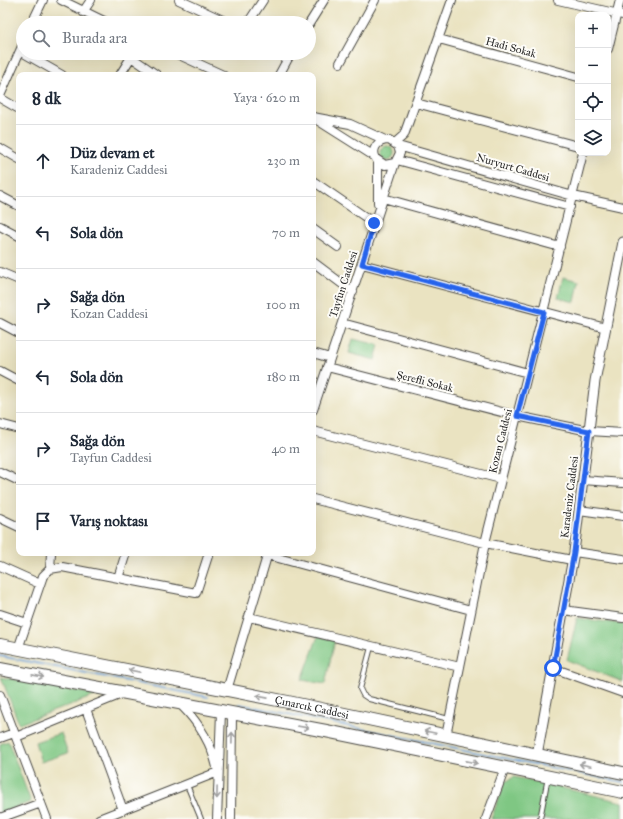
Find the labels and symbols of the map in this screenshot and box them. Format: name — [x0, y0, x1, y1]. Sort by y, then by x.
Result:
street label: Hadi Sokak — [484, 34, 538, 61]
street label: Nuryurt Caddesi — [475, 151, 551, 184]
route end — [365, 214, 383, 232]
street label: Tayfun Caddesi — [327, 249, 360, 319]
street label: Şerefli Sokak — [395, 368, 455, 395]
street label: Kozan Caddesi — [486, 407, 515, 475]
street label: Karadeniz Caddesi — [558, 455, 581, 539]
route start — [544, 659, 562, 677]
one-way arrow — [128, 667, 141, 675]
one-way arrow — [31, 672, 44, 680]
one-way arrow — [256, 693, 269, 701]
street label: Çınarcık Caddesi — [274, 694, 350, 722]
one-way arrow — [297, 723, 310, 731]
one-way arrow — [424, 728, 437, 736]
one-way arrow — [228, 732, 236, 745]
one-way arrow — [465, 758, 478, 766]
one-way arrow — [579, 760, 592, 768]
one-way arrow — [213, 786, 221, 799]

